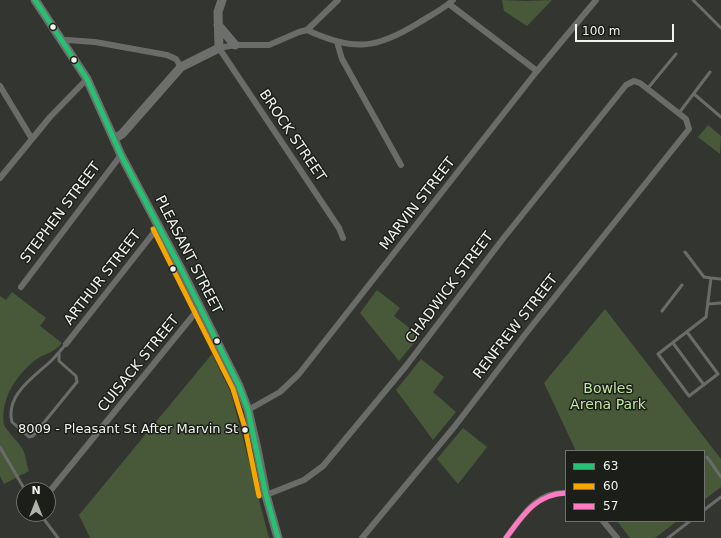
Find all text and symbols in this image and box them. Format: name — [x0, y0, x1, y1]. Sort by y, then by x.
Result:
scale bar — [577, 16, 676, 42]
unlabelled marker — [48, 22, 58, 32]
text: 100 m — [582, 24, 620, 38]
unlabelled marker — [69, 55, 79, 65]
street label: BROCK STREET — [255, 87, 329, 185]
street label: MARVIN STREET — [377, 154, 459, 254]
street label: STEPHEN STREET — [17, 159, 105, 267]
street label: PLEASANT STREET — [151, 193, 225, 317]
street label: ARTHUR STREET — [61, 227, 145, 329]
street label: CHADWICK STREET — [403, 229, 497, 347]
unlabelled marker — [168, 264, 178, 274]
street label: RENFREW STREET — [470, 272, 562, 382]
street label: CUISACK STREET — [95, 312, 183, 416]
unlabelled marker — [212, 336, 222, 346]
park label: Bowles Arena Park — [570, 381, 646, 414]
place label: 8009 - Pleasant St After Marvin St — [18, 422, 238, 438]
marker: 8009 - Pleasant St After Marvin St — [240, 425, 250, 435]
legend — [565, 450, 705, 522]
text: 63 — [603, 459, 618, 473]
text: 60 — [603, 479, 618, 493]
north arrow — [16, 482, 56, 522]
text: N — [31, 484, 41, 497]
text: 57 — [603, 499, 618, 513]

